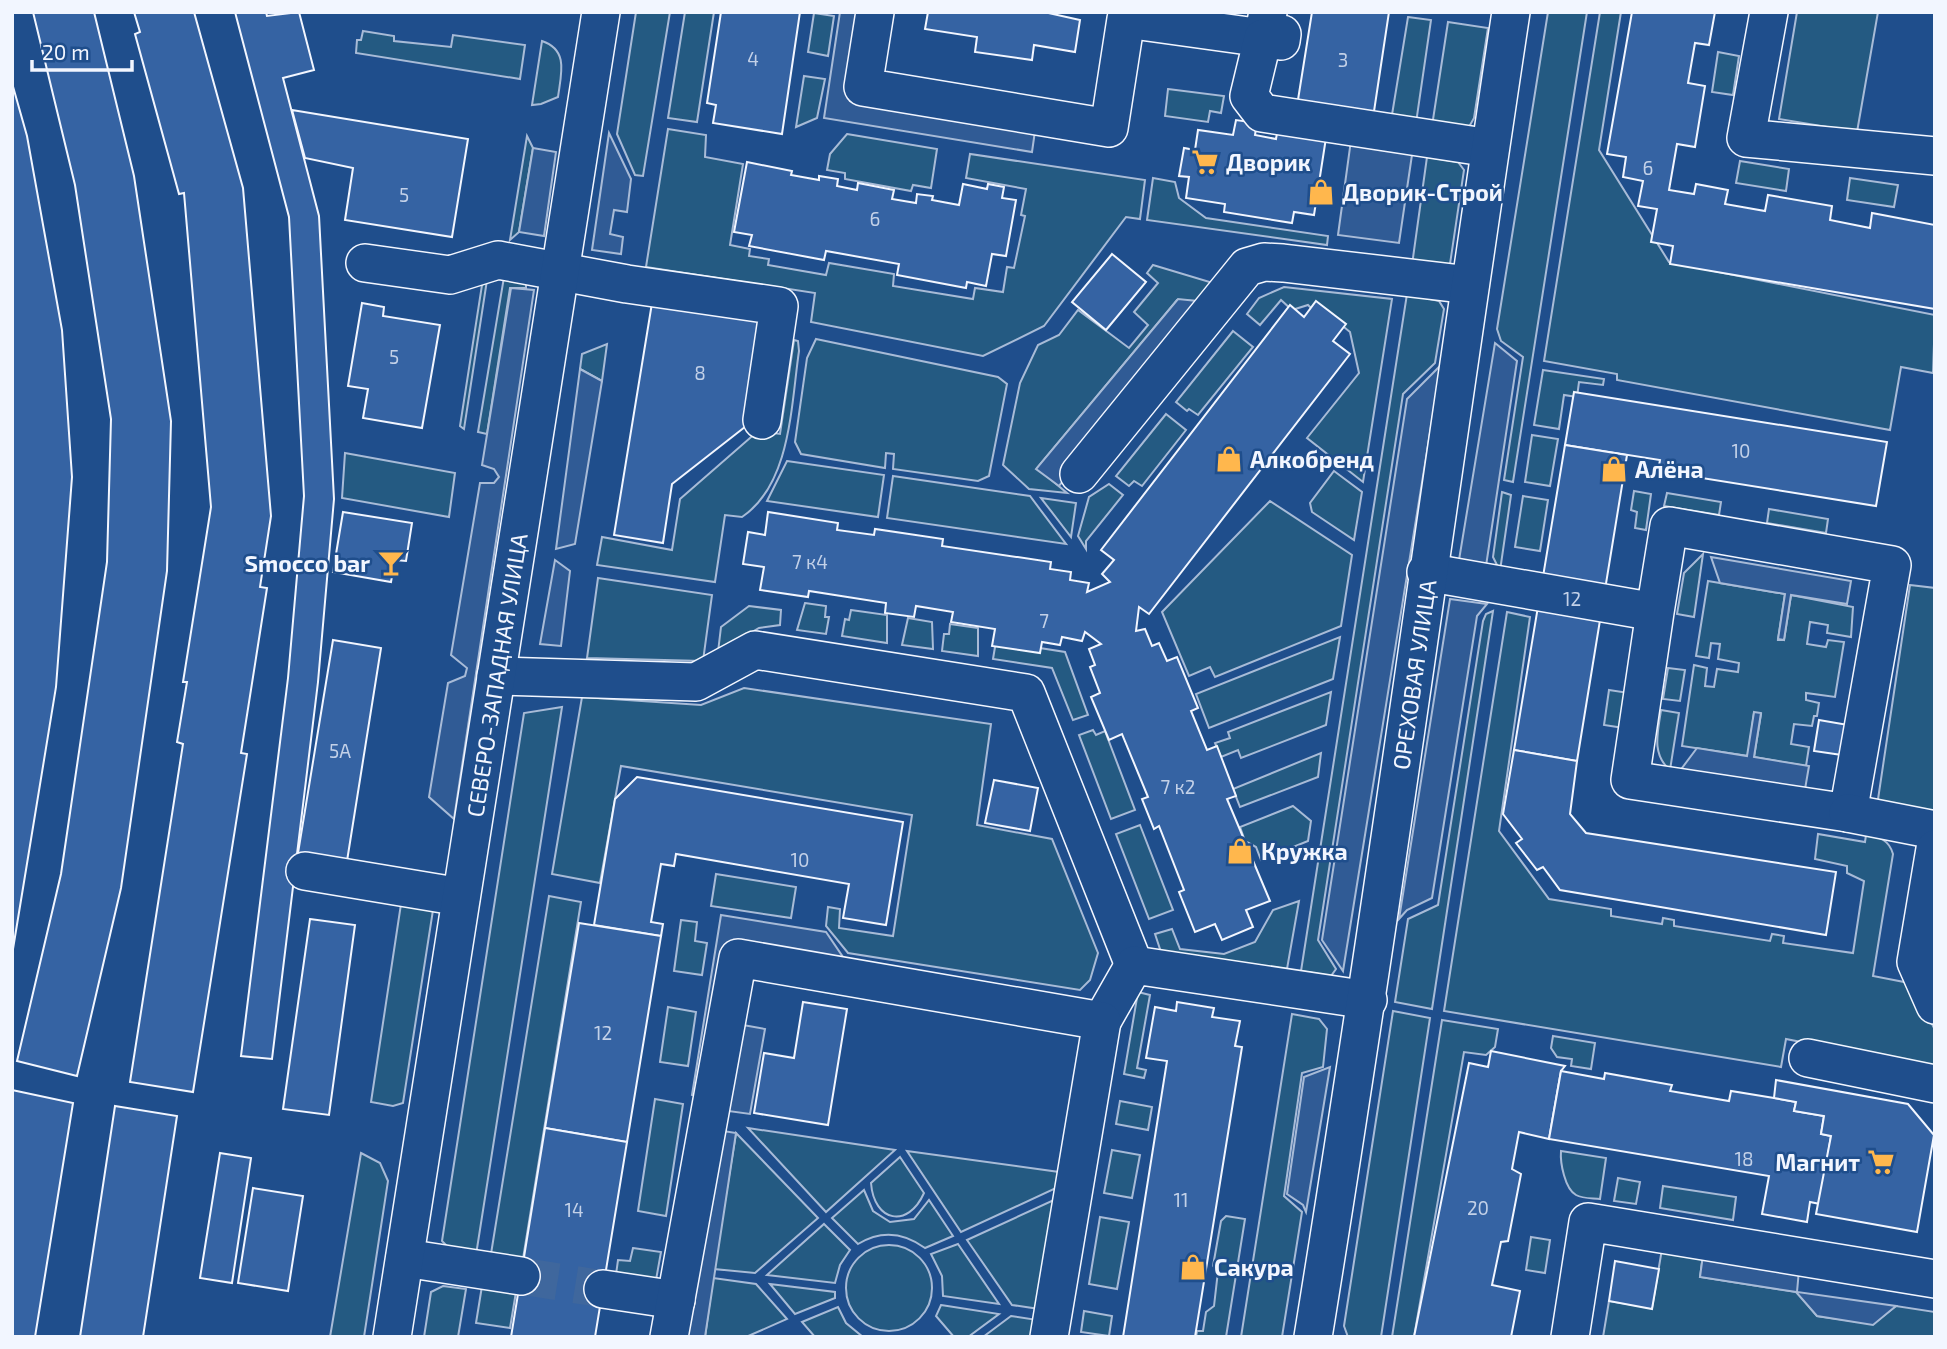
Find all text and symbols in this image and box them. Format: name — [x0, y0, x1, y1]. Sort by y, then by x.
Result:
scale bar — [32, 28, 131, 72]
text: 20 m — [42, 39, 90, 64]
house number: 4 — [747, 47, 759, 70]
house number: 3 — [1338, 48, 1348, 71]
supermarket icon: Дворик — [1190, 147, 1220, 177]
place label: Дворик — [1226, 148, 1311, 176]
house number: 6 — [1643, 156, 1653, 179]
shop icon: Дворик-Строй — [1306, 177, 1336, 207]
place label: Дворик-Строй — [1342, 178, 1503, 206]
house number: 5 — [399, 183, 409, 206]
house number: 6 — [870, 207, 880, 230]
house number: 5 — [389, 345, 399, 368]
house number: 8 — [694, 361, 706, 384]
house number: 10 — [1731, 439, 1751, 462]
shop icon: Алкобренд — [1214, 444, 1244, 474]
place label: Алкобренд — [1250, 445, 1374, 473]
shop icon: Алёна — [1599, 454, 1629, 484]
place label: Алёна — [1635, 455, 1704, 483]
street label: СЕВЕРО-ЗАПАДНАЯ УЛИЦА — [460, 531, 533, 819]
bar icon: Smocco bar — [376, 548, 406, 578]
place label: Smocco bar — [244, 549, 370, 577]
house number: 7 к4 — [792, 550, 828, 573]
street label: ОРЕХОВАЯ УЛИЦА — [1386, 577, 1442, 772]
house number: 12 — [1563, 587, 1581, 610]
house number: 7 — [1039, 609, 1049, 632]
house number: 5А — [329, 739, 351, 762]
house number: 7 к2 — [1161, 775, 1195, 798]
shop icon: Кружка — [1225, 836, 1255, 866]
place label: Кружка — [1261, 837, 1348, 865]
house number: 10 — [790, 848, 810, 871]
house number: 12 — [594, 1021, 612, 1044]
house number: 18 — [1734, 1147, 1754, 1170]
supermarket icon: Магнит — [1866, 1147, 1896, 1177]
place label: Магнит — [1775, 1148, 1860, 1176]
house number: 11 — [1173, 1188, 1189, 1211]
house number: 20 — [1467, 1196, 1489, 1219]
house number: 14 — [564, 1198, 584, 1221]
shop icon: Сакура — [1178, 1252, 1208, 1282]
place label: Сакура — [1214, 1253, 1294, 1281]

